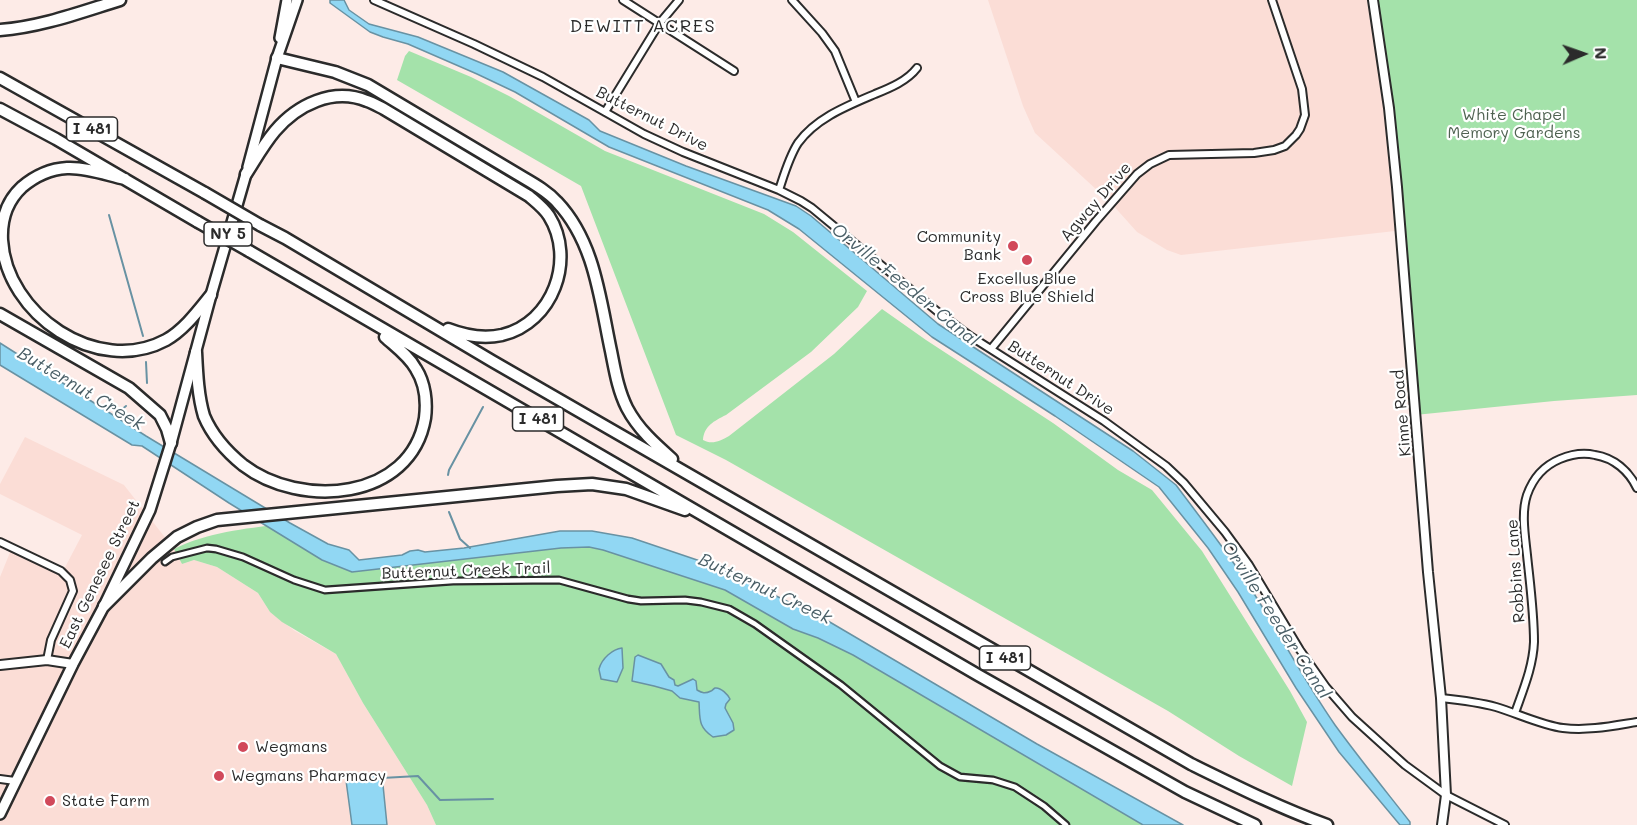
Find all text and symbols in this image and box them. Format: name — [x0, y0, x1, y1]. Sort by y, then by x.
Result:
district label: DEWITT ACRES — [570, 15, 716, 37]
north arrow — [1553, 24, 1613, 84]
text: N — [1591, 47, 1612, 60]
street label: Butternut Drive — [593, 83, 711, 155]
park label: White Chapel Memory Gardens — [1448, 105, 1580, 143]
road number: I 481 — [66, 117, 118, 141]
street label: Agway Drive — [1056, 159, 1136, 245]
water label: Orville Feeder Canal — [827, 219, 983, 351]
road number: NY 5 — [204, 222, 252, 246]
place label: Community Bank — [917, 227, 1001, 265]
marker: Community Bank — [1006, 239, 1020, 253]
marker: Excellus Blue Cross Blue Shield — [1020, 253, 1034, 267]
place label: Excellus Blue Cross Blue Shield — [960, 269, 1094, 307]
street label: Butternut Drive — [1004, 337, 1118, 419]
water label: Butternut Creek — [14, 343, 148, 435]
street label: Kinne Road — [1389, 369, 1415, 457]
road number: I 481 — [512, 407, 564, 431]
street label: East Genesee Street — [56, 496, 144, 652]
street label: Robbins Lane — [1503, 518, 1529, 624]
water label: Orville Feeder Canal — [1217, 537, 1335, 703]
water label: Butternut Creek — [695, 549, 835, 629]
street label: Butternut Creek Trail — [381, 558, 551, 584]
road number: I 481 — [980, 646, 1030, 670]
place label: Wegmans — [255, 737, 328, 757]
marker: Wegmans — [236, 740, 250, 754]
place label: Wegmans Pharmacy — [231, 766, 386, 786]
marker: Wegmans Pharmacy — [212, 769, 226, 783]
place label: State Farm — [62, 791, 150, 811]
marker: State Farm — [43, 794, 57, 808]

